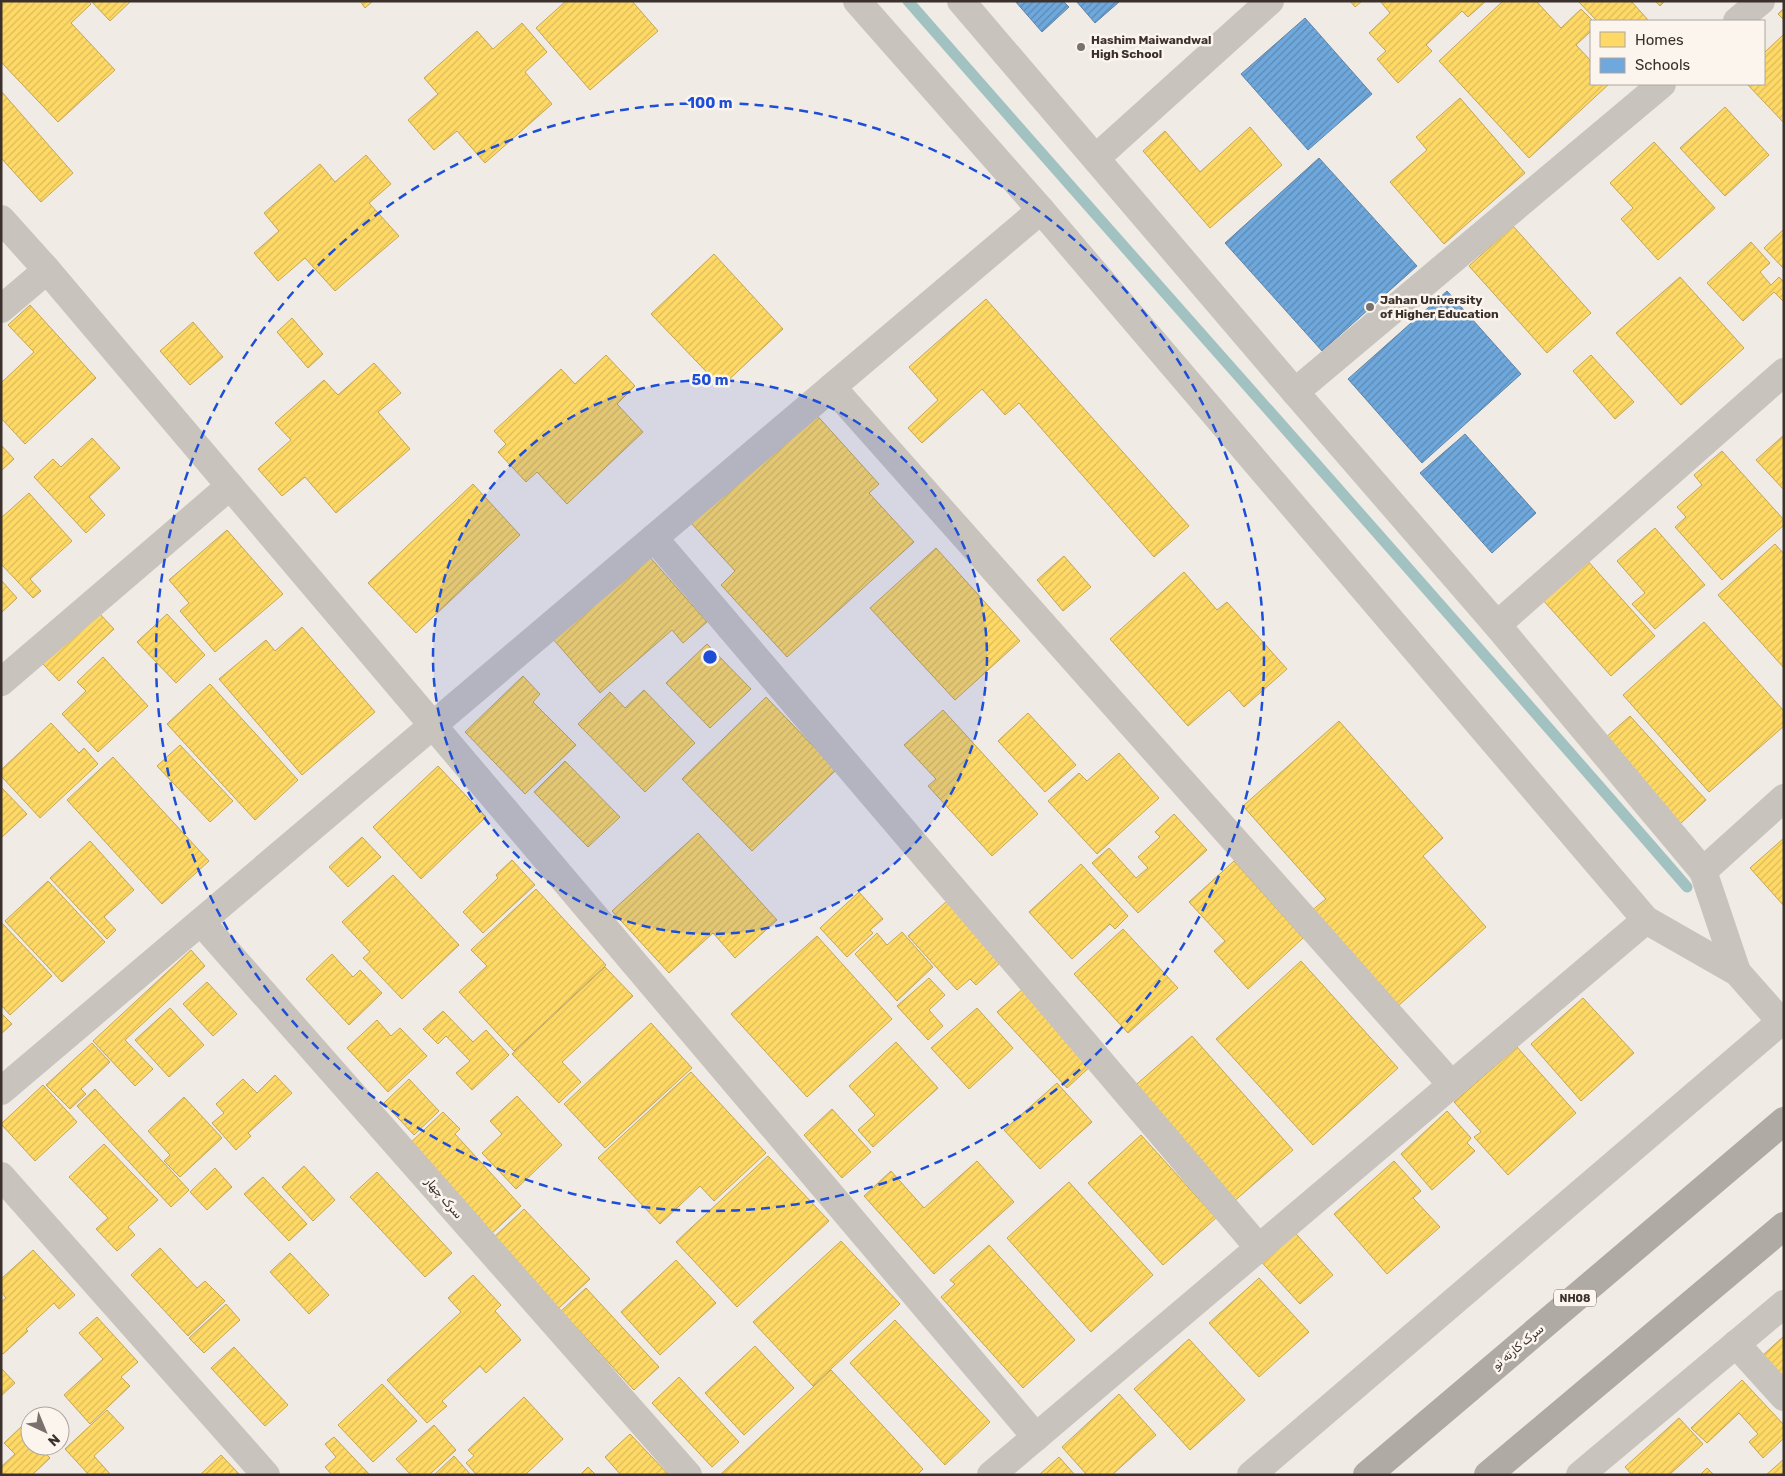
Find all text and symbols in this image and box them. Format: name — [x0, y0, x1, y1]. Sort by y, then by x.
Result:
legend — [1590, 20, 1765, 85]
text: Homes — [1635, 31, 1684, 49]
place label: Hashim Maiwandwal High School — [1091, 33, 1211, 61]
marker: Hashim Maiwandwal High School — [1075, 41, 1087, 53]
text: Schools — [1635, 56, 1691, 74]
text: 100 m — [688, 94, 732, 112]
place label: Jahan University of Higher Education — [1380, 293, 1499, 321]
marker: Jahan University of Higher Education — [1364, 301, 1376, 313]
text: 50 m — [692, 371, 728, 389]
centre of rings — [701, 648, 719, 666]
street label: سرک چهار — [421, 1174, 466, 1222]
road number: NH08 — [1554, 1290, 1596, 1306]
street label: سرک کارته نو — [1489, 1321, 1547, 1373]
north arrow — [20, 1406, 70, 1456]
text: N — [44, 1430, 63, 1450]

